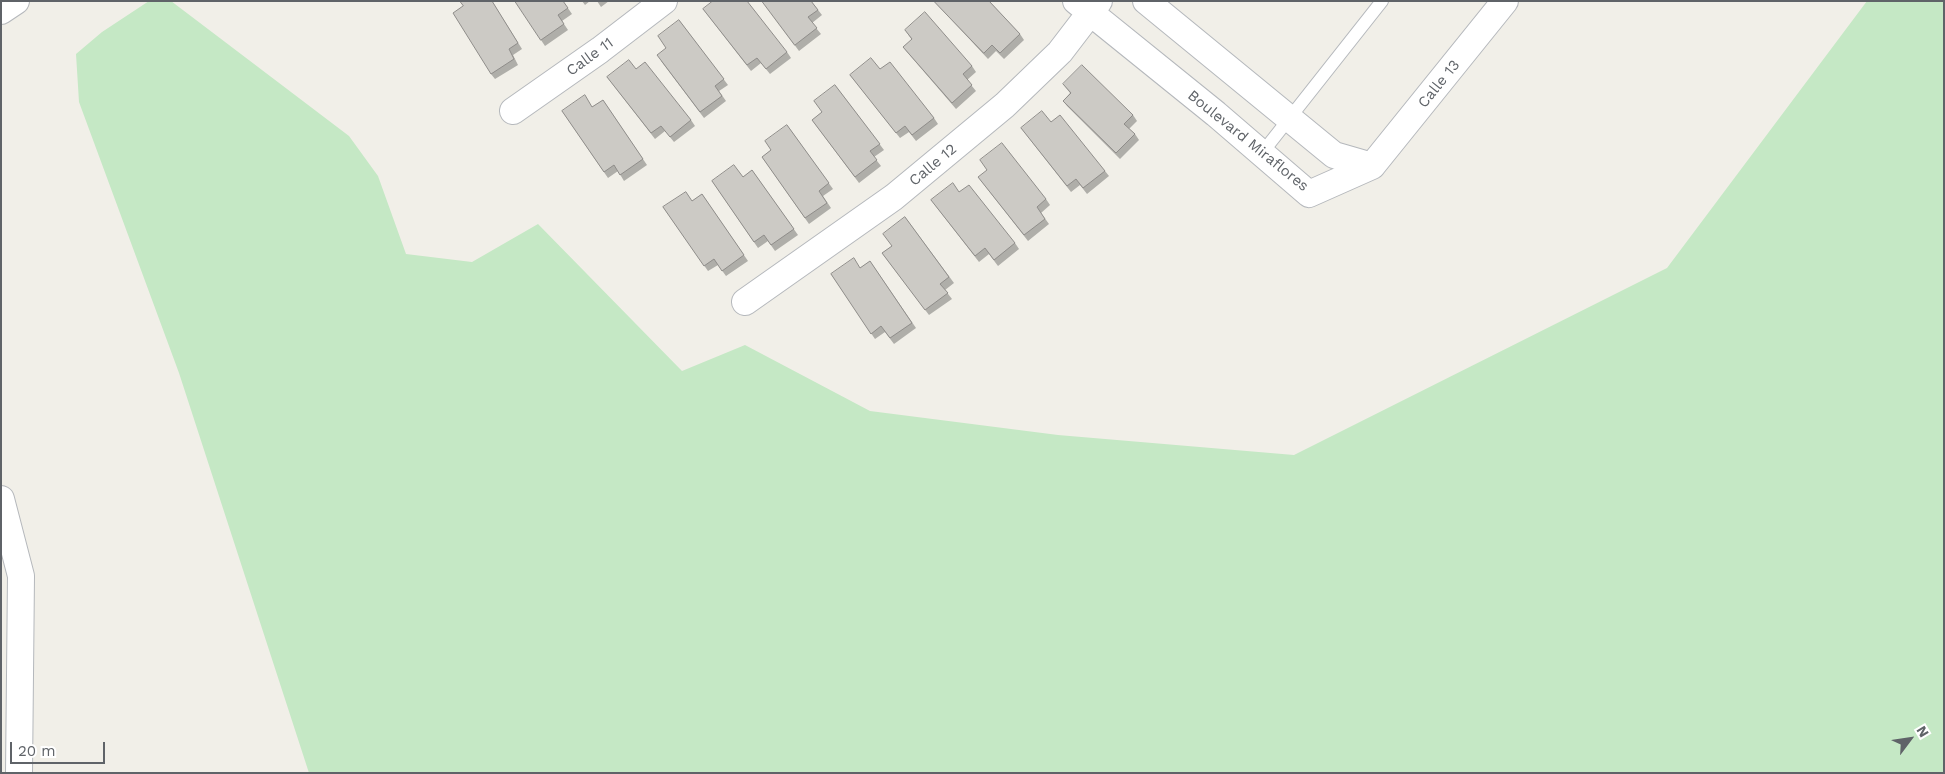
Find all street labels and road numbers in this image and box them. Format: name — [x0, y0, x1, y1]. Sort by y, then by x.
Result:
street label: Calle 11 — [563, 34, 617, 80]
street label: Calle 13 — [1414, 56, 1464, 112]
street label: Boulevard Miraflores — [1184, 87, 1312, 195]
street label: Calle 12 — [906, 140, 960, 190]

